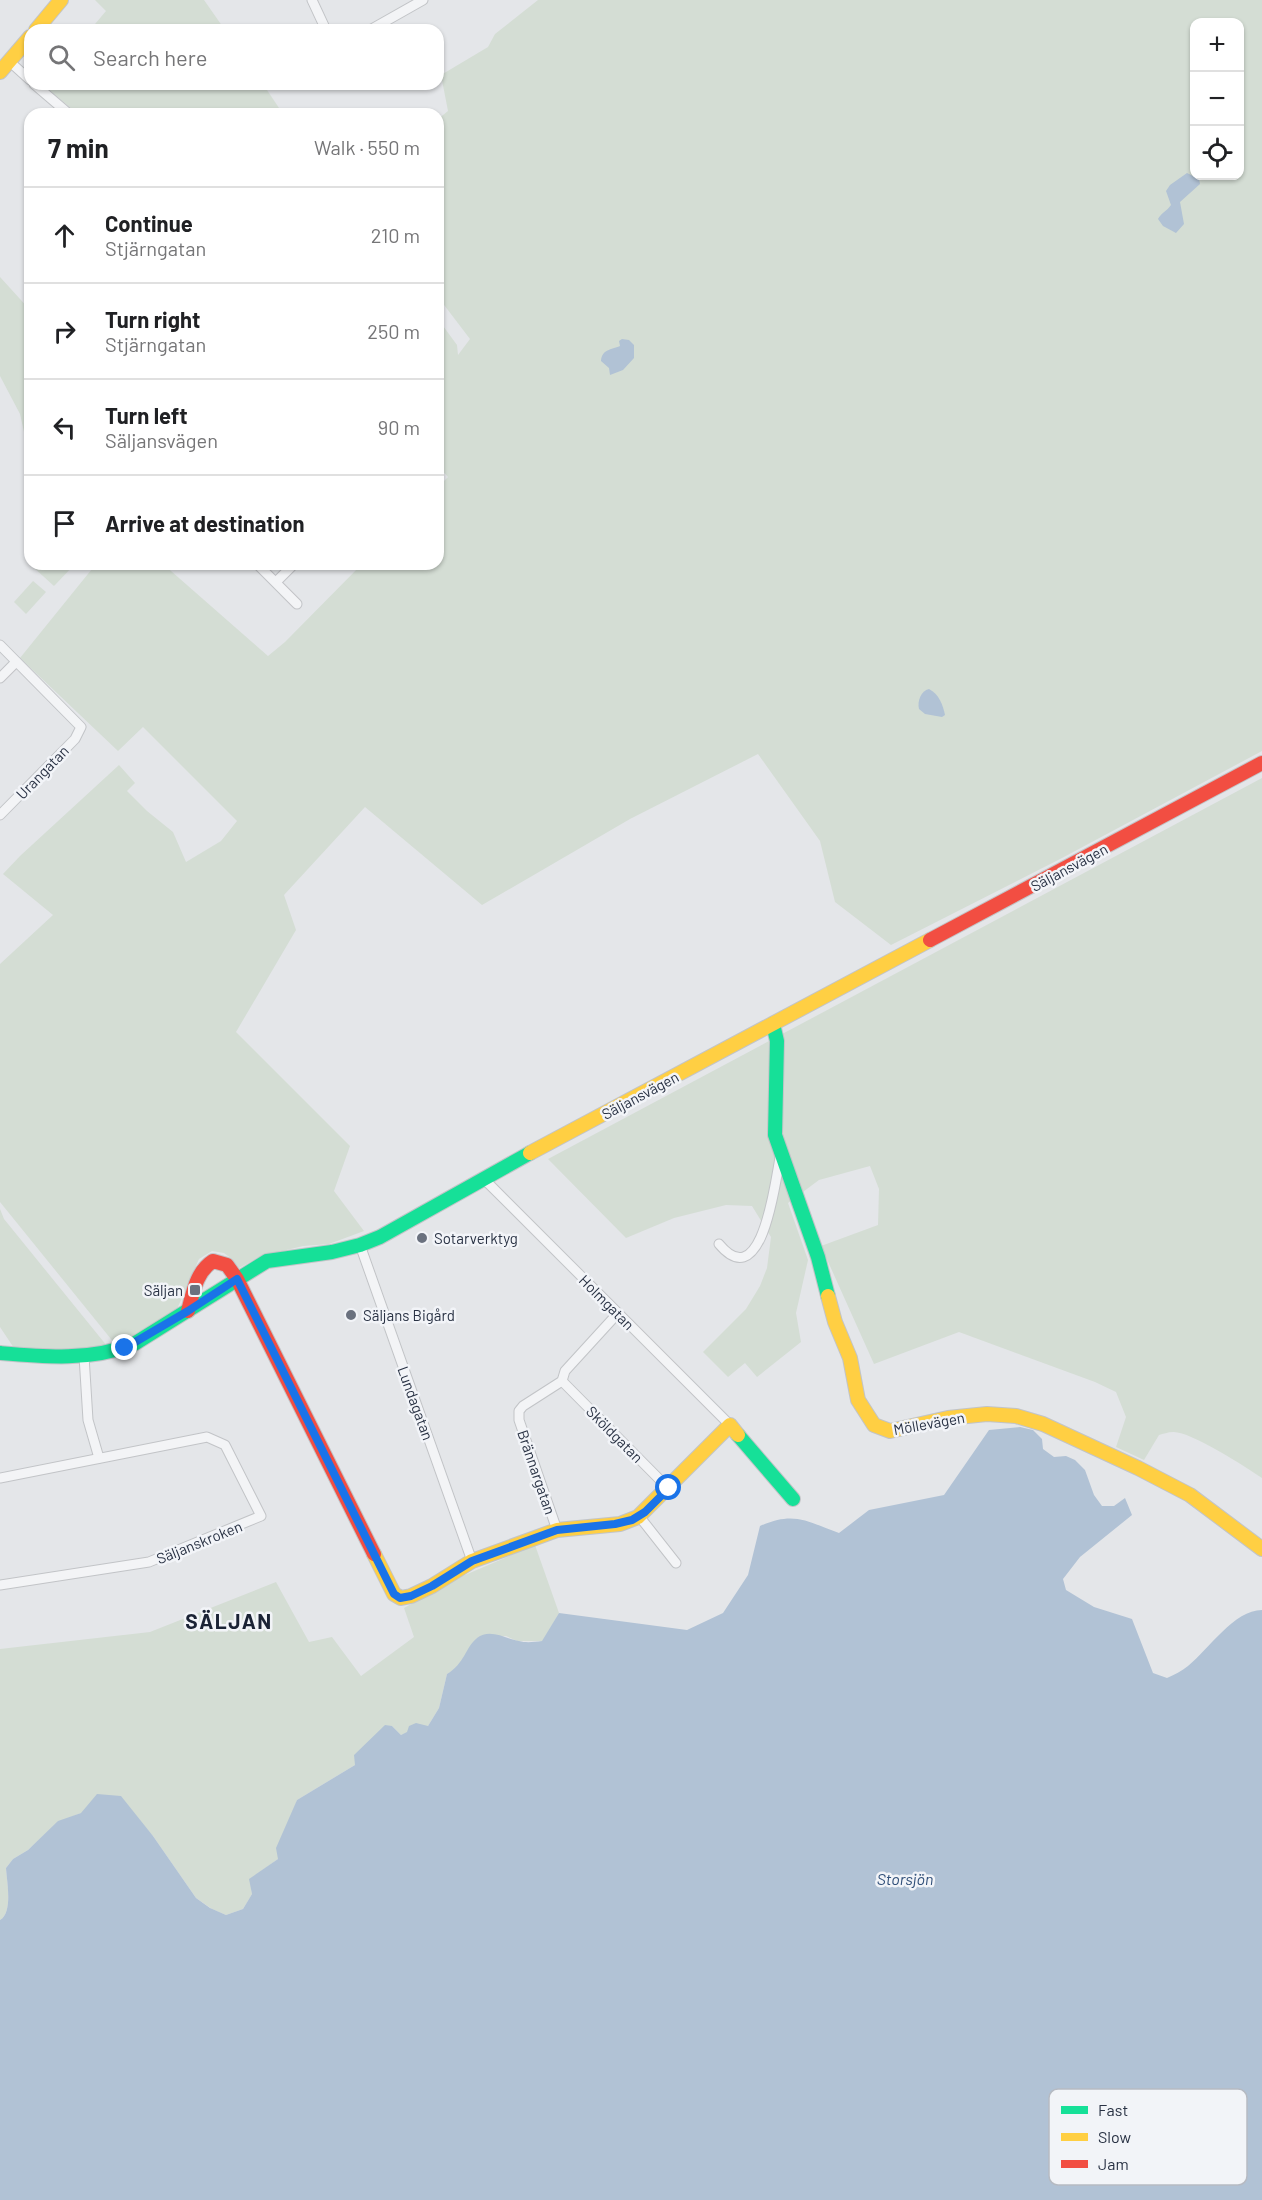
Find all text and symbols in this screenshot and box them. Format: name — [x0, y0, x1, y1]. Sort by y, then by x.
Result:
map controls — [1190, 18, 1244, 180]
button: + — [1190, 18, 1244, 72]
search box — [24, 24, 444, 90]
icon: search — [45, 41, 78, 74]
text: Search here — [93, 44, 207, 70]
button: − — [1190, 72, 1244, 126]
button: locate — [1190, 126, 1244, 180]
text: 7 min — [48, 132, 109, 163]
text: Walk · 550 m — [314, 135, 420, 159]
text: Continue — [105, 210, 193, 236]
icon: ahead — [48, 219, 81, 252]
text: 210 m — [371, 223, 420, 247]
text: Stjärngatan — [105, 236, 206, 260]
text: Turn right — [105, 306, 200, 332]
icon: right — [48, 315, 81, 348]
text: 250 m — [367, 319, 420, 343]
text: Stjärngatan — [105, 332, 206, 356]
text: Turn left — [105, 402, 188, 428]
icon: left — [48, 411, 81, 444]
text: 90 m — [378, 415, 420, 439]
text: Säljansvägen — [105, 428, 218, 452]
icon: arrive — [48, 507, 81, 540]
text: Arrive at destination — [105, 510, 304, 536]
street label: Urangatan — [12, 741, 72, 803]
street label: Säljansvägen — [1027, 839, 1111, 895]
street label: Säljansvägen — [598, 1067, 682, 1123]
place label: Sotarverktyg — [434, 1229, 518, 1247]
marker: Sotarverktyg — [415, 1231, 429, 1245]
street label: Holmgatan — [576, 1271, 638, 1333]
place label: Säljan — [144, 1281, 183, 1299]
marker: Säljan — [188, 1283, 202, 1297]
place label: Säljans Bigård — [363, 1306, 455, 1324]
marker: Säljans Bigård — [344, 1308, 358, 1322]
route end — [111, 1334, 137, 1360]
street label: Lundagatan — [394, 1364, 438, 1442]
street label: Sköldgatan — [583, 1402, 647, 1466]
street label: Möllevägen — [892, 1408, 966, 1438]
street label: Brännargatan — [514, 1427, 560, 1517]
route start — [655, 1474, 681, 1500]
street label: Säljanskroken — [154, 1517, 244, 1567]
district label: SÄLJAN — [185, 1608, 273, 1633]
water label: Storsjön — [877, 1869, 933, 1888]
legend — [1049, 2089, 1247, 2185]
text: Fast — [1098, 2100, 1128, 2119]
text: Slow — [1098, 2127, 1131, 2146]
text: Jam — [1098, 2154, 1129, 2173]

